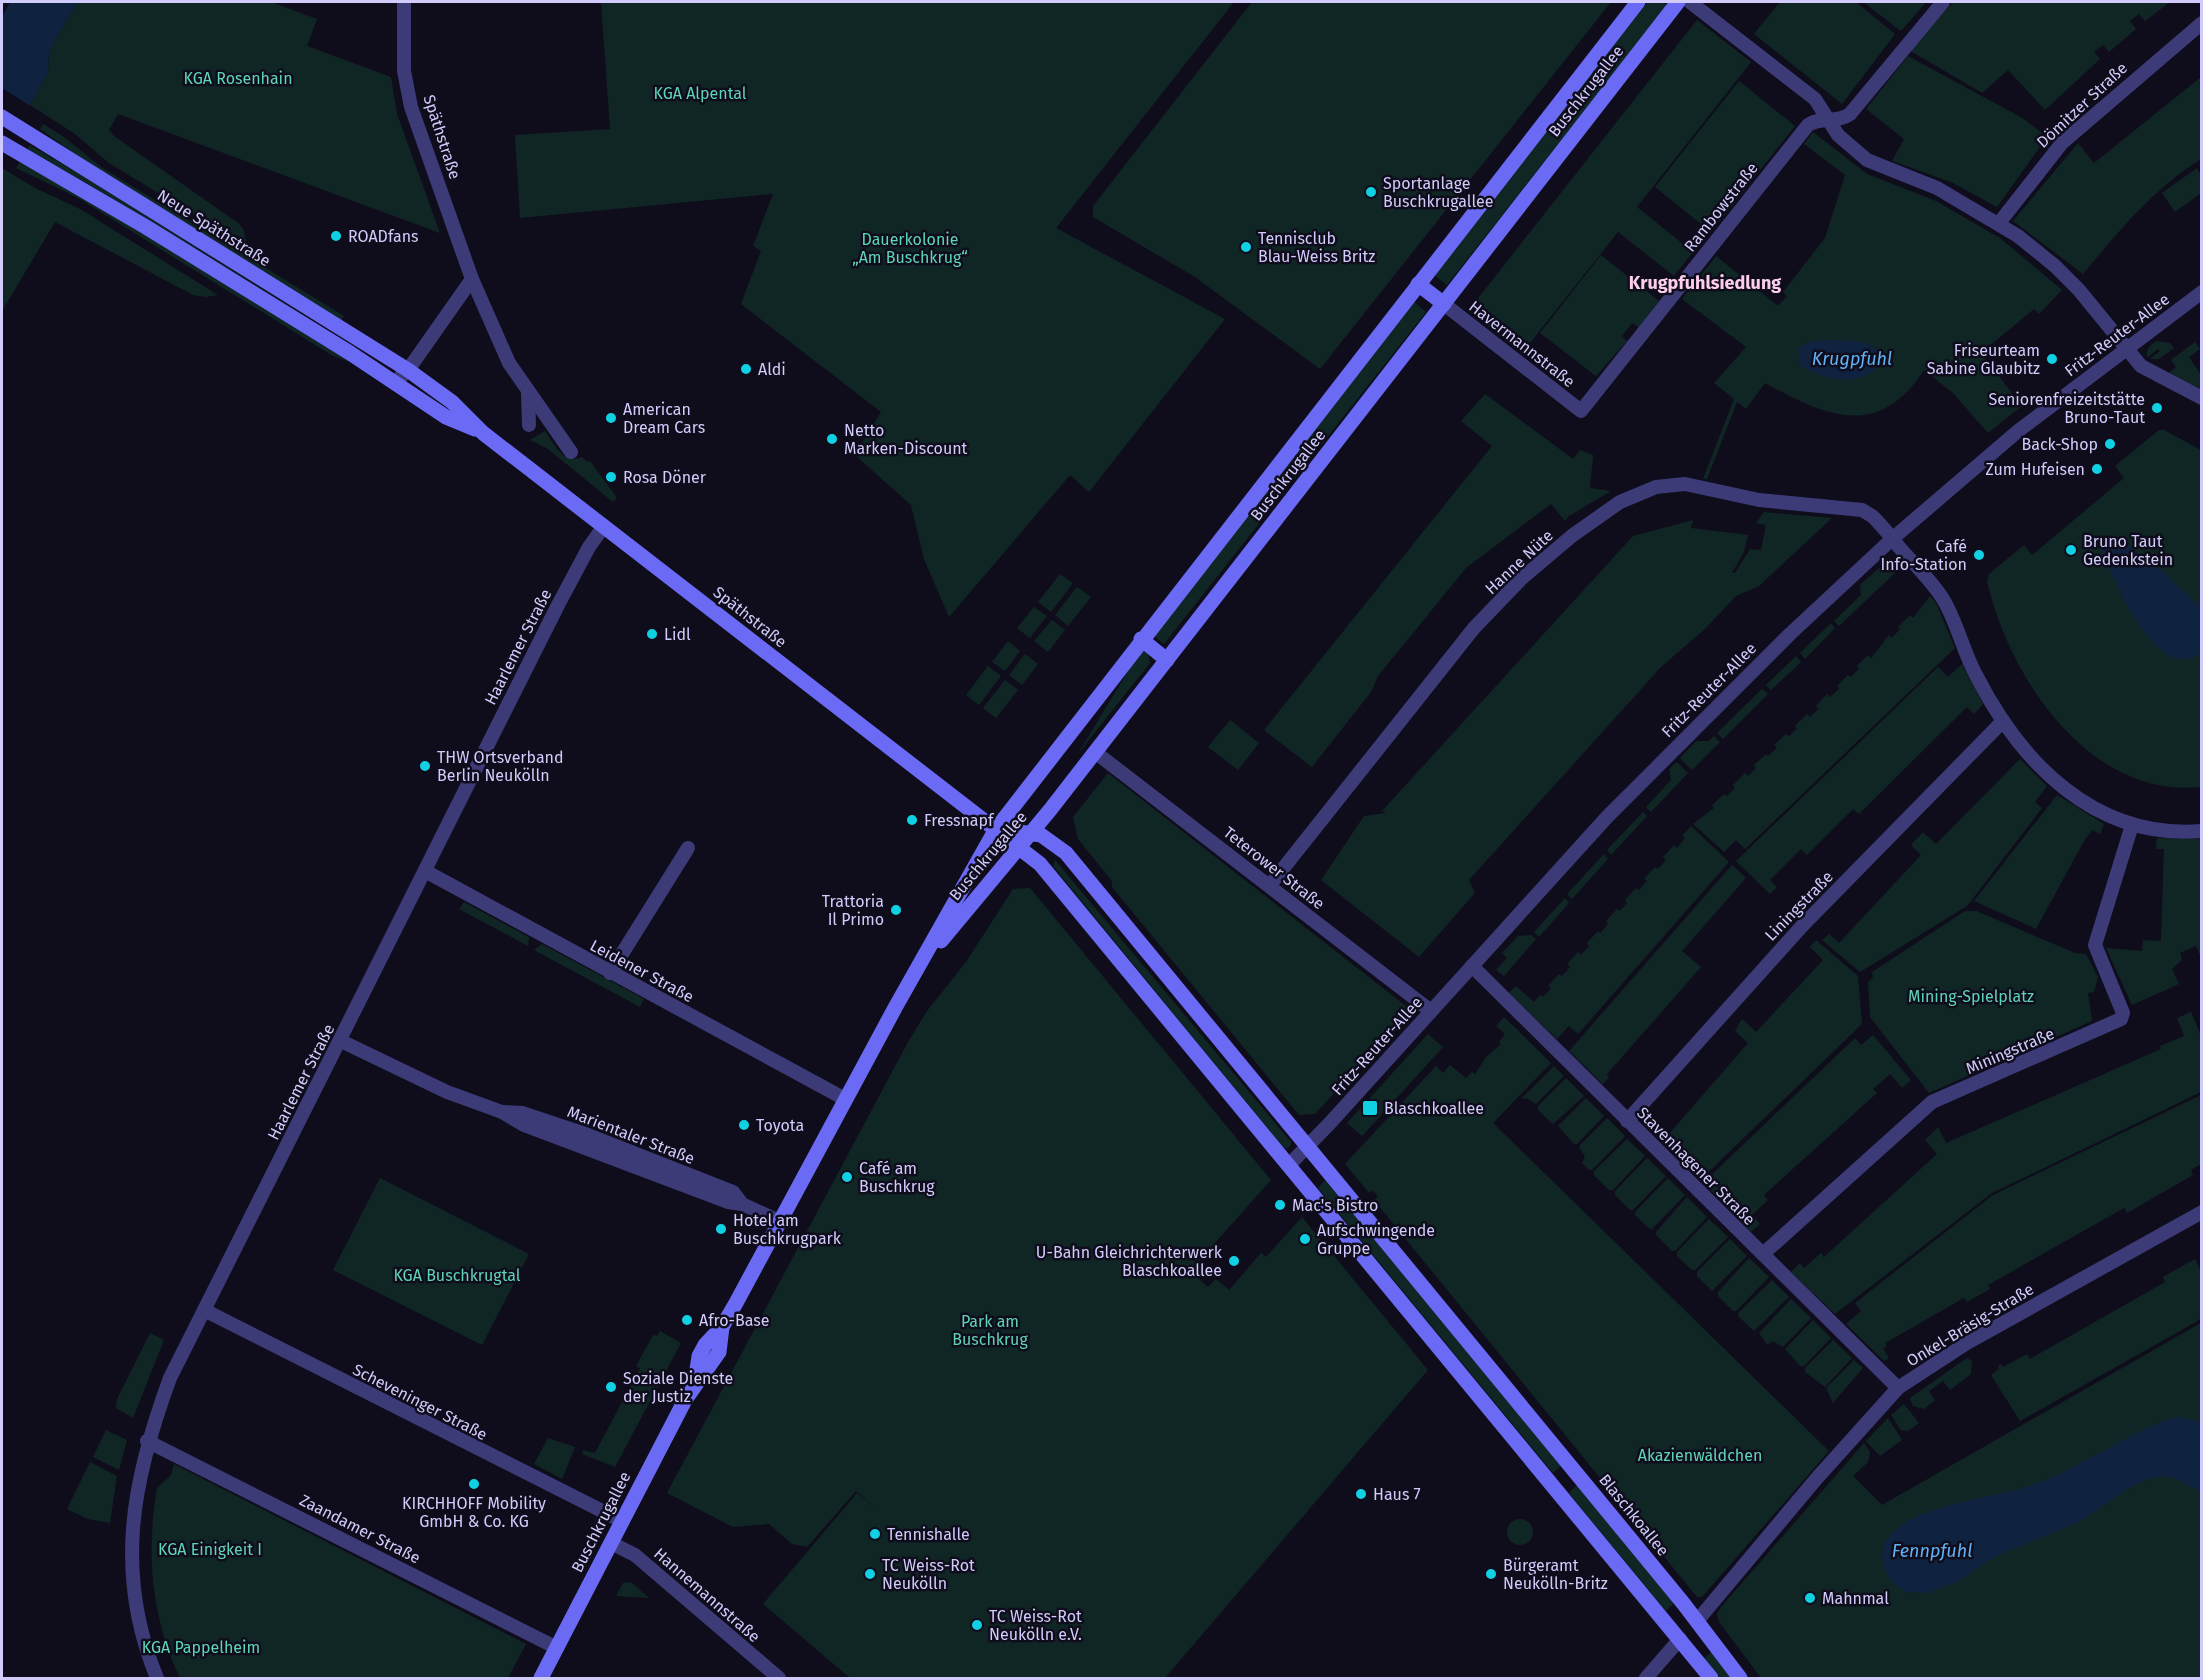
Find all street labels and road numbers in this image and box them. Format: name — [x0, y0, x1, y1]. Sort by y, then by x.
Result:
street label: Buschkrugallee — [1544, 42, 1628, 140]
street label: Dömitzer Straße — [2033, 58, 2131, 152]
street label: Späthstraße — [419, 92, 465, 182]
street label: Rambowstraße — [1680, 159, 1762, 255]
street label: Neue Späthstraße — [154, 186, 274, 270]
street label: Fritz-Reuter-Allee — [2061, 289, 2173, 381]
street label: Havermannstraße — [1465, 297, 1579, 391]
street label: Buschkrugallee — [1246, 426, 1330, 524]
street label: Hanne Nüte — [1481, 526, 1557, 598]
street label: Späthstraße — [710, 583, 790, 651]
street label: Haarlemer Straße — [481, 586, 555, 708]
street label: Fritz-Reuter-Allee — [1658, 639, 1760, 741]
street label: Buschkrugallee — [945, 808, 1031, 904]
street label: Teterower Straße — [1220, 823, 1328, 913]
street label: Liningstraße — [1761, 867, 1837, 945]
street label: Leidener Straße — [587, 936, 697, 1006]
street label: Fritz-Reuter-Allee — [1328, 993, 1426, 1099]
street label: Haarlemer Straße — [264, 1021, 338, 1143]
street label: Miningstraße — [1963, 1024, 2057, 1078]
street label: Marientaler Straße — [565, 1102, 697, 1168]
street label: Stavenhagener Straße — [1633, 1103, 1759, 1229]
street label: Onkel-Bräsig-Straße — [1903, 1280, 2037, 1370]
street label: Scheveninger Straße — [350, 1360, 490, 1444]
street label: Buschkrugallee — [567, 1468, 635, 1576]
street label: Blaschkoallee — [1595, 1470, 1673, 1560]
street label: Zaandamer Straße — [296, 1490, 424, 1568]
street label: Hannemannstraße — [650, 1544, 764, 1646]

